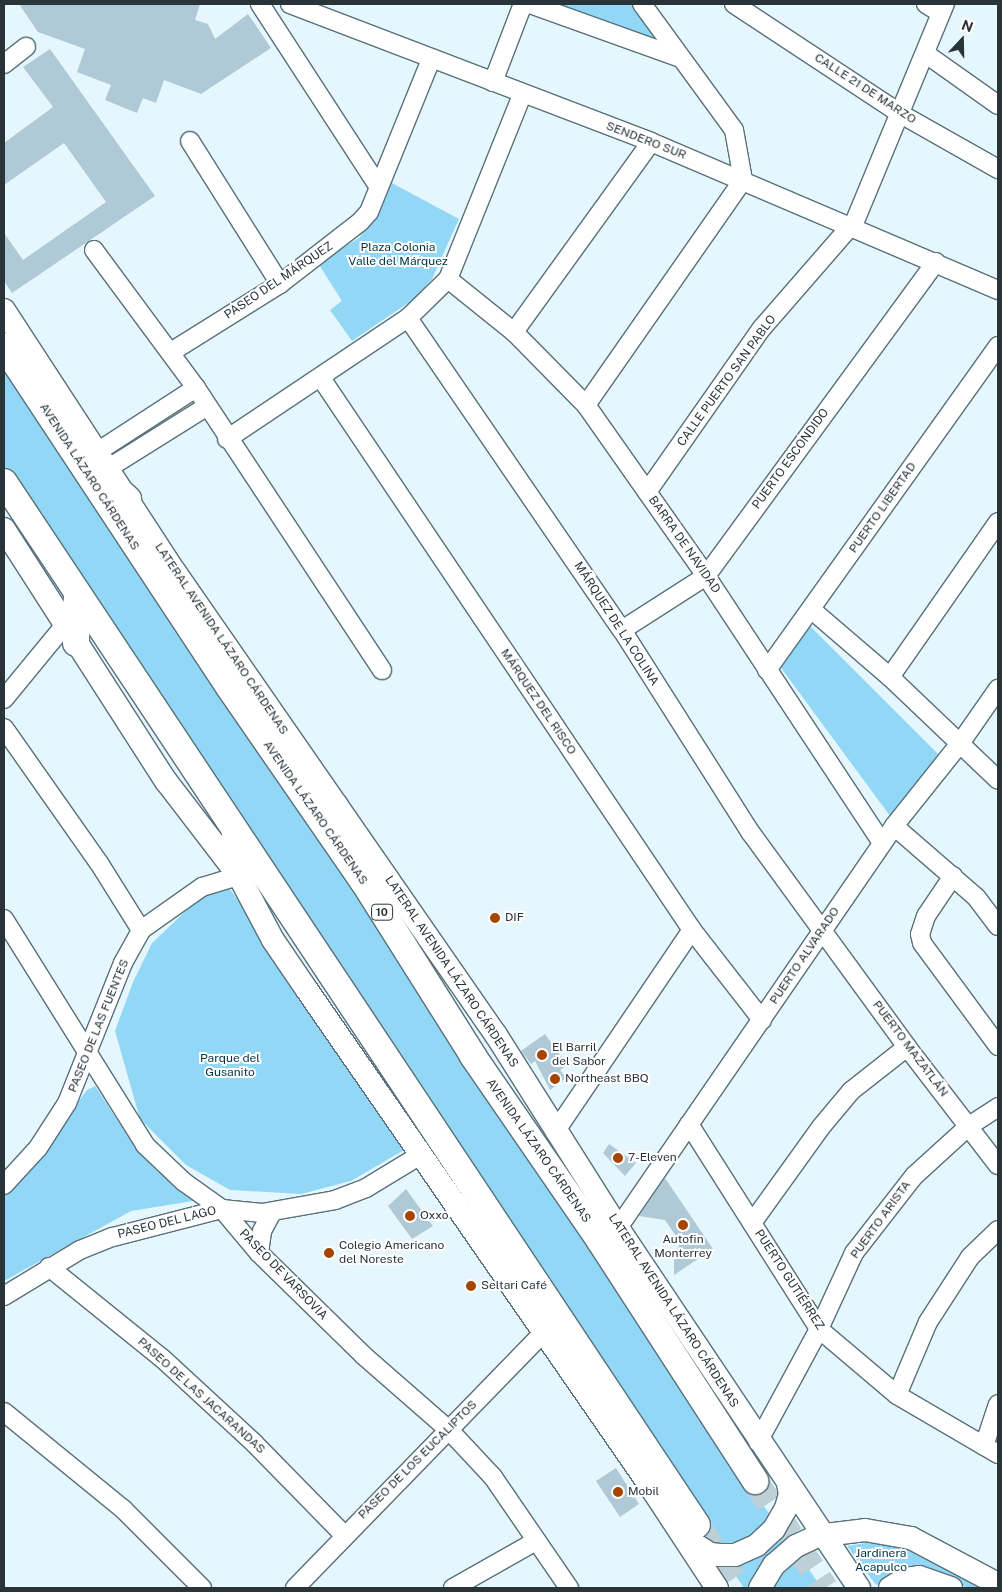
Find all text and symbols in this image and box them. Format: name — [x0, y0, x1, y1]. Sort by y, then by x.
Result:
north arrow — [937, 15, 987, 65]
text: N — [959, 17, 975, 35]
street label: CALLE 21 DE MARZO — [812, 51, 918, 127]
street label: SENDERO SUR — [604, 119, 688, 163]
street label: PASEO DEL MÁRQUEZ — [222, 239, 336, 323]
park label: Plaza Colonia Valle del Márquez — [348, 241, 448, 269]
street label: CALLE PUERTO SAN PABLO — [675, 313, 779, 449]
street label: AVENIDA LÁZARO CÁRDENAS — [36, 401, 142, 553]
street label: PUERTO ESCONDIDO — [750, 406, 832, 512]
street label: PUERTO LIBERTAD — [846, 460, 920, 556]
street label: BARRA DE NAVIDAD — [645, 494, 723, 596]
street label: LATERAL AVENIDA LÁZARO CÁRDENAS — [151, 540, 291, 738]
street label: MÁRQUEZ DE LA COLINA — [571, 559, 661, 689]
street label: MÁRQUEZ DEL RISCO — [497, 646, 579, 758]
street label: AVENIDA LÁZARO CÁRDENAS — [260, 738, 370, 888]
street label: LATERAL AVENIDA LÁZARO CÁRDENAS — [381, 873, 521, 1071]
road number: 10 — [371, 904, 393, 920]
street label: PUERTO ALVARADO — [767, 905, 843, 1007]
place label: DIF — [505, 911, 524, 925]
marker: DIF — [489, 912, 501, 924]
street label: PASEO DE LAS FUENTES — [66, 957, 132, 1095]
street label: PUERTO MAZATLÁN — [869, 998, 951, 1100]
place label: El Barril del Sabor — [552, 1041, 606, 1069]
marker: El Barril del Sabor — [536, 1049, 548, 1061]
park label: Parque del Gusanito — [200, 1052, 260, 1080]
place label: Northeast BBQ — [565, 1072, 649, 1086]
marker: Northeast BBQ — [549, 1073, 561, 1085]
street label: AVENIDA LÁZARO CÁRDENAS — [483, 1076, 593, 1226]
place label: 7-Eleven — [628, 1151, 677, 1165]
marker: 7-Eleven — [612, 1152, 624, 1164]
street label: PUERTO ARISTA — [848, 1178, 914, 1262]
street label: PASEO DEL LAGO — [116, 1204, 218, 1242]
place label: Oxxo — [420, 1209, 449, 1223]
marker: Oxxo — [404, 1210, 416, 1222]
street label: LATERAL AVENIDA LÁZARO CÁRDENAS — [605, 1211, 741, 1411]
marker: Autofin Monterrey — [677, 1219, 689, 1231]
street label: PASEO DE VARSOVIA — [236, 1227, 330, 1323]
street label: PUERTO GUTIÉRREZ — [751, 1227, 827, 1333]
place label: Autofin Monterrey — [654, 1233, 712, 1261]
place label: Colegio Americano del Noreste — [339, 1239, 444, 1267]
marker: Colegio Americano del Noreste — [323, 1247, 335, 1259]
place label: Seltari Café — [481, 1279, 547, 1293]
marker: Seltari Café — [465, 1280, 477, 1292]
street label: PASEO DE LAS JACARANDAS — [134, 1335, 268, 1457]
street label: PASEO DE LOS EUCALIPTOS — [356, 1398, 480, 1522]
place label: Mobil — [628, 1485, 659, 1499]
marker: Mobil — [612, 1486, 624, 1498]
park label: Jardinera Acapulco — [855, 1547, 907, 1575]

